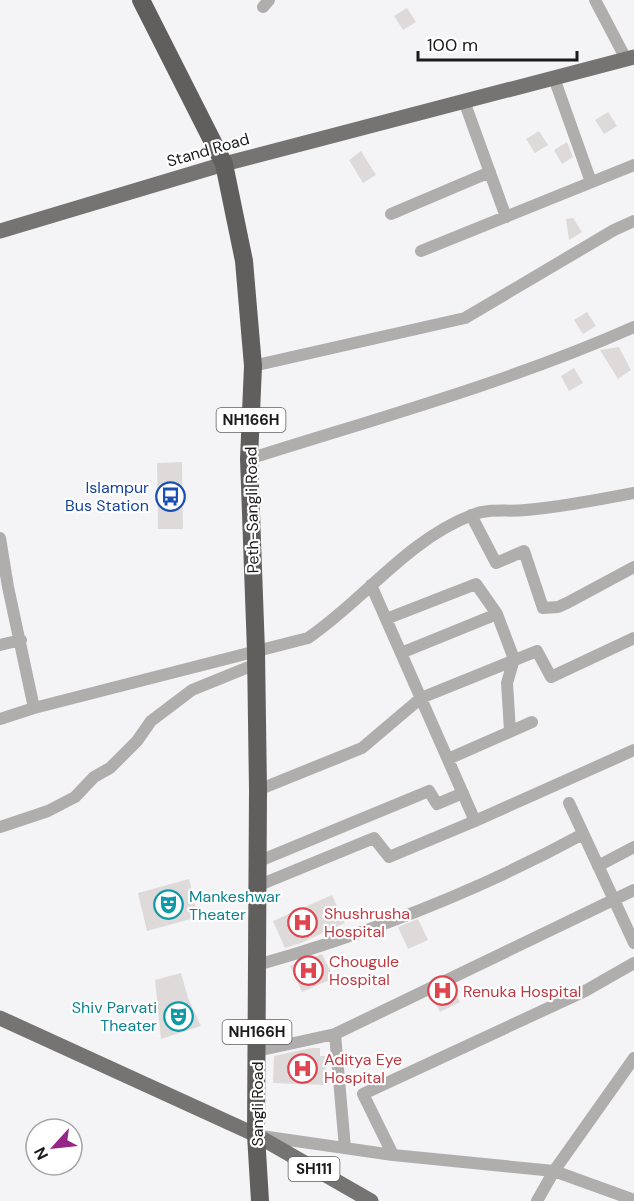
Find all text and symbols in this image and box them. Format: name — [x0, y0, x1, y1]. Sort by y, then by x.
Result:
scale bar — [418, 24, 577, 62]
text: 100 m — [427, 33, 478, 57]
street label: Stand Road — [164, 128, 252, 172]
road number: NH166H — [216, 408, 286, 432]
street label: Peth-Sangli Road — [240, 446, 264, 574]
place label: Islampur Bus Station — [65, 477, 149, 516]
bus stop icon: Islampur Bus Station — [154, 480, 186, 512]
place label: Mankeshwar Theater — [189, 886, 281, 925]
theatre icon: Mankeshwar Theater — [152, 889, 184, 921]
place label: Shushrusha Hospital — [324, 903, 410, 942]
hospital icon: Shushrusha Hospital — [287, 906, 319, 938]
place label: Chougule Hospital — [329, 951, 399, 990]
hospital icon: Chougule Hospital — [292, 954, 324, 986]
hospital icon: Renuka Hospital — [426, 975, 458, 1007]
place label: Renuka Hospital — [463, 981, 581, 1002]
place label: Shiv Parvati Theater — [72, 997, 157, 1036]
theatre icon: Shiv Parvati Theater — [162, 1000, 194, 1032]
road number: NH166H — [222, 1020, 292, 1044]
place label: Aditya Eye Hospital — [324, 1049, 402, 1088]
hospital icon: Aditya Eye Hospital — [287, 1052, 319, 1084]
street label: Sangli Road — [247, 1061, 268, 1147]
north arrow — [24, 1117, 84, 1177]
text: N — [29, 1144, 53, 1164]
road number: SH111 — [288, 1157, 340, 1181]

